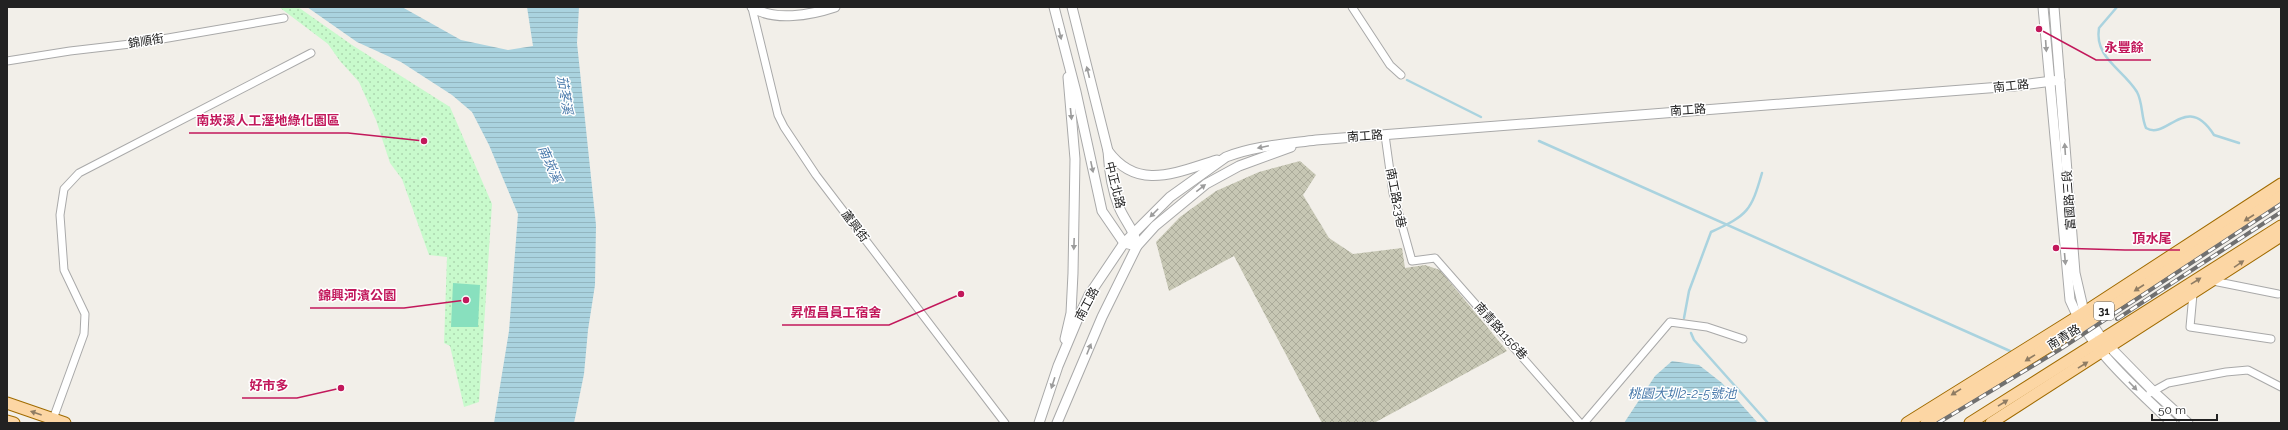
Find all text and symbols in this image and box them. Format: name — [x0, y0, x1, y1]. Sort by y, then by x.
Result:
one-way arrow — [1058, 28, 1064, 40]
street label: 錦順街 — [127, 31, 165, 51]
callout: 永豐餘 — [2096, 35, 2151, 60]
one-way arrow — [2042, 40, 2049, 52]
text: 永豐餘 — [2104, 40, 2144, 55]
one-way arrow — [1085, 66, 1091, 79]
water label: 茄苳溪 — [555, 75, 576, 117]
street label: 南工路 — [1992, 77, 2030, 95]
street label: 南工路 — [1670, 102, 1706, 118]
callout: 南崁溪人工溼地綠化園區 — [189, 108, 348, 133]
one-way arrow — [1067, 108, 1074, 120]
text: 南崁溪人工溼地綠化園區 — [196, 113, 340, 128]
street label: 南工路 — [1347, 128, 1383, 144]
water label: 南崁溪 — [535, 143, 566, 187]
one-way arrow — [2062, 143, 2069, 155]
one-way arrow — [1257, 144, 1269, 150]
street label: 中正北路 — [1102, 160, 1128, 210]
one-way arrow — [1090, 161, 1096, 173]
street label: 南工路23巷 — [1383, 167, 1409, 229]
street label: 富國路三段 — [2060, 170, 2078, 230]
one-way arrow — [1196, 184, 1206, 192]
street label: 蘆興街 — [839, 207, 871, 245]
one-way arrow — [1149, 208, 1159, 218]
one-way arrow — [2244, 214, 2254, 222]
callout: 頂水尾 — [2125, 225, 2180, 250]
text: 頂水尾 — [2132, 231, 2172, 246]
one-way arrow — [1071, 238, 1077, 251]
one-way arrow — [2062, 253, 2068, 265]
one-way arrow — [2234, 260, 2244, 268]
one-way arrow — [2190, 277, 2201, 284]
callout: 錦興河濱公園 — [310, 283, 404, 308]
street label: 南工路 — [1072, 285, 1102, 323]
one-way arrow — [2134, 285, 2145, 292]
text: 錦興河濱公園 — [318, 288, 396, 303]
callout: 昇恆昌員工宿舍 — [782, 300, 889, 325]
street label: 南青路1156巷 — [1472, 300, 1530, 362]
road number: 31 — [2094, 302, 2114, 320]
text: 昇恆昌員工宿舍 — [790, 305, 882, 320]
street label: 南青路 — [2045, 322, 2083, 352]
one-way arrow — [1086, 343, 1092, 354]
one-way arrow — [2025, 354, 2035, 362]
one-way arrow — [2078, 361, 2088, 369]
callout: 好市多 — [242, 373, 297, 398]
one-way arrow — [1050, 377, 1056, 389]
text: 好市多 — [249, 378, 289, 393]
one-way arrow — [2129, 381, 2138, 391]
water label: 桃園大圳2-2-5號池 — [1628, 386, 1738, 401]
one-way arrow — [1950, 389, 1962, 396]
scale bar — [2152, 396, 2217, 422]
one-way arrow — [1997, 399, 2009, 406]
text: 50 m — [2158, 403, 2186, 417]
one-way arrow — [29, 410, 41, 416]

